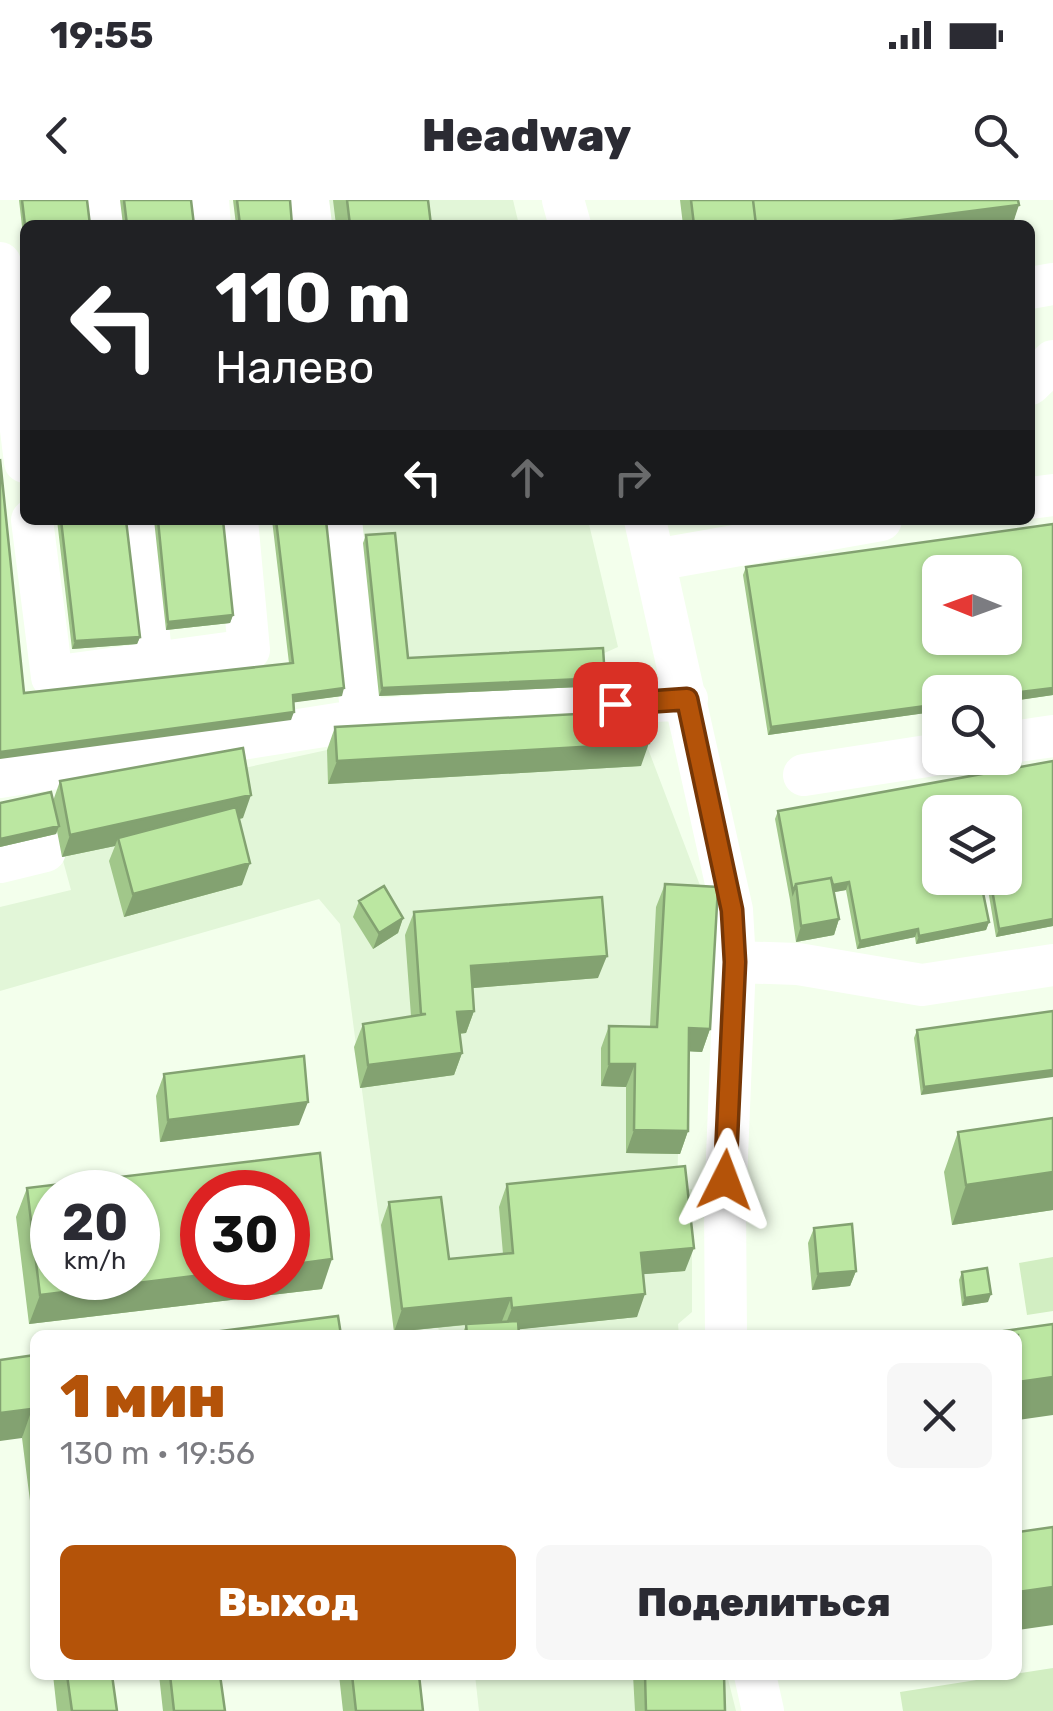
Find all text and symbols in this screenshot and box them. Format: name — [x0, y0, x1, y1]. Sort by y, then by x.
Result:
text: 19:55 — [50, 12, 153, 58]
icon: back — [30, 108, 85, 163]
icon: search — [968, 108, 1023, 163]
text: Headway — [422, 109, 631, 162]
text: 110 m — [215, 257, 411, 340]
icon: left — [50, 260, 180, 390]
text: Налево — [215, 341, 374, 394]
icon: left — [395, 450, 450, 505]
icon: ahead — [500, 450, 555, 505]
icon: right — [605, 450, 660, 505]
north arrow — [922, 555, 1022, 655]
map controls — [922, 555, 1022, 895]
pin — [573, 662, 658, 747]
button: search — [922, 675, 1022, 775]
icon: arrive — [588, 677, 643, 732]
button: layers — [922, 795, 1022, 895]
position arrow — [673, 1128, 777, 1232]
speed limit sign: 30 — [180, 1170, 310, 1300]
text: 20 — [62, 1193, 128, 1253]
text: km/h — [64, 1246, 126, 1275]
text: 1 мин — [60, 1361, 226, 1432]
button: close — [887, 1363, 992, 1468]
text: 130 m · 19:56 — [60, 1434, 255, 1472]
button: Выход — [60, 1545, 516, 1660]
button: Поделиться — [536, 1545, 992, 1660]

